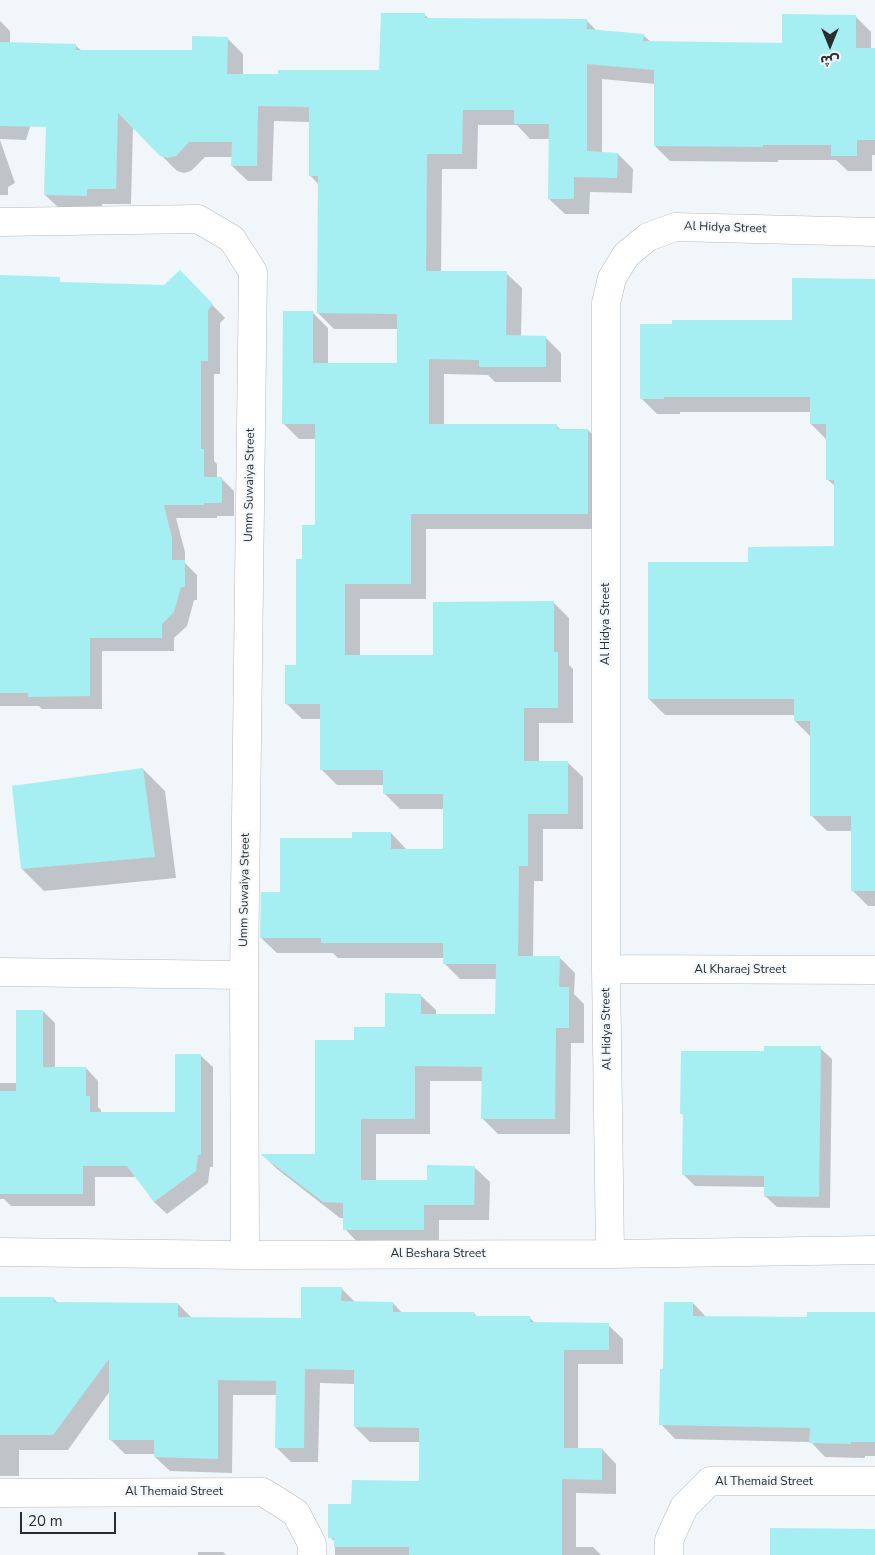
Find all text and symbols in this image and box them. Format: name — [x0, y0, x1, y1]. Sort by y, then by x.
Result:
north arrow — [805, 20, 855, 70]
text: ش — [820, 51, 840, 70]
street label: Al Hidya Street — [684, 219, 766, 237]
street label: Umm Suwaiya Street — [242, 428, 258, 542]
street label: Al Hidya Street — [599, 583, 613, 665]
street label: Umm Suwaiya Street — [237, 833, 253, 947]
street label: Al Kharaej Street — [694, 963, 786, 977]
street label: Al Hidya Street — [599, 988, 615, 1070]
street label: Al Beshara Street — [390, 1247, 486, 1261]
street label: Al Themaid Street — [715, 1475, 813, 1489]
street label: Al Themaid Street — [125, 1485, 223, 1499]
scale bar — [22, 1502, 119, 1534]
text: 20 m — [28, 1511, 63, 1531]

